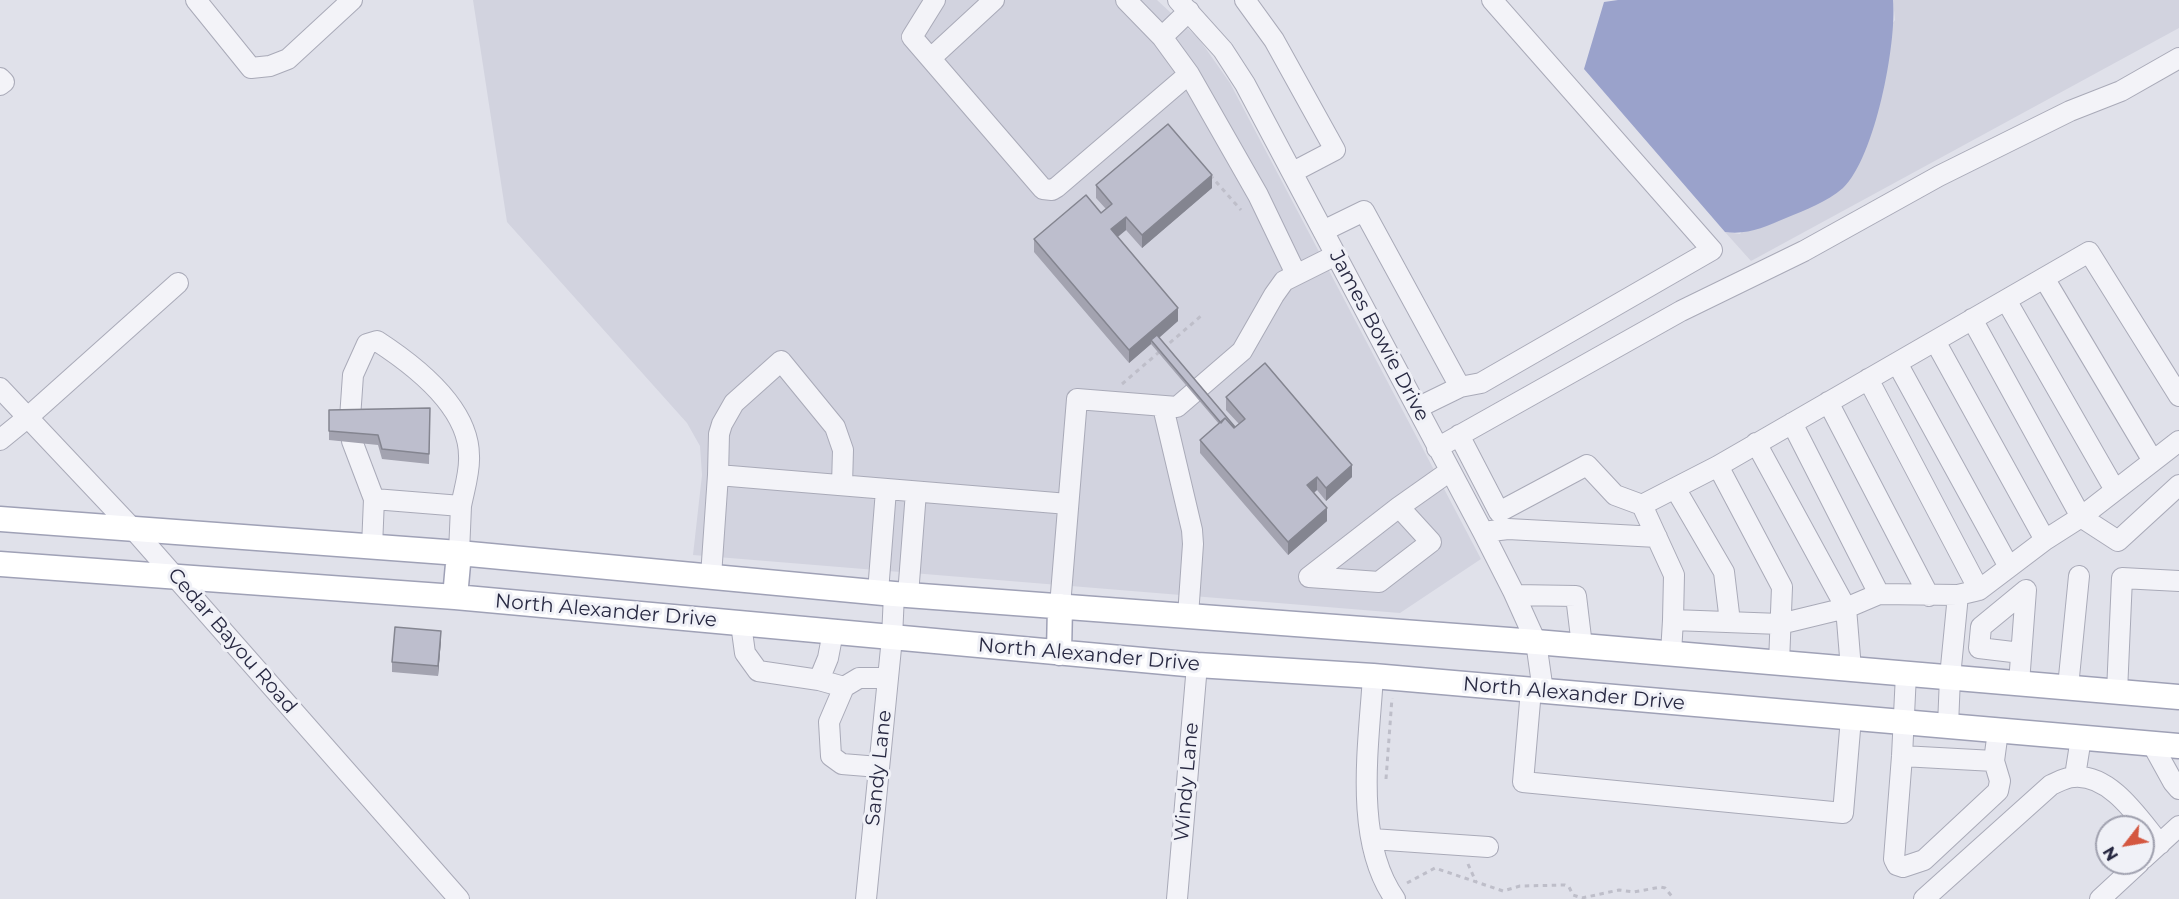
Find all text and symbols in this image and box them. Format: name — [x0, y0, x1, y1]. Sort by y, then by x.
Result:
street label: James Bowie Drive — [1324, 246, 1434, 426]
street label: Cedar Bayou Road — [162, 563, 302, 719]
street label: North Alexander Drive — [494, 589, 718, 633]
street label: North Alexander Drive — [977, 633, 1201, 677]
street label: North Alexander Drive — [1462, 672, 1686, 716]
street label: Sandy Lane — [861, 709, 897, 827]
street label: Windy Lane — [1170, 721, 1204, 843]
north arrow — [2095, 815, 2155, 875]
text: N — [2099, 843, 2122, 864]

